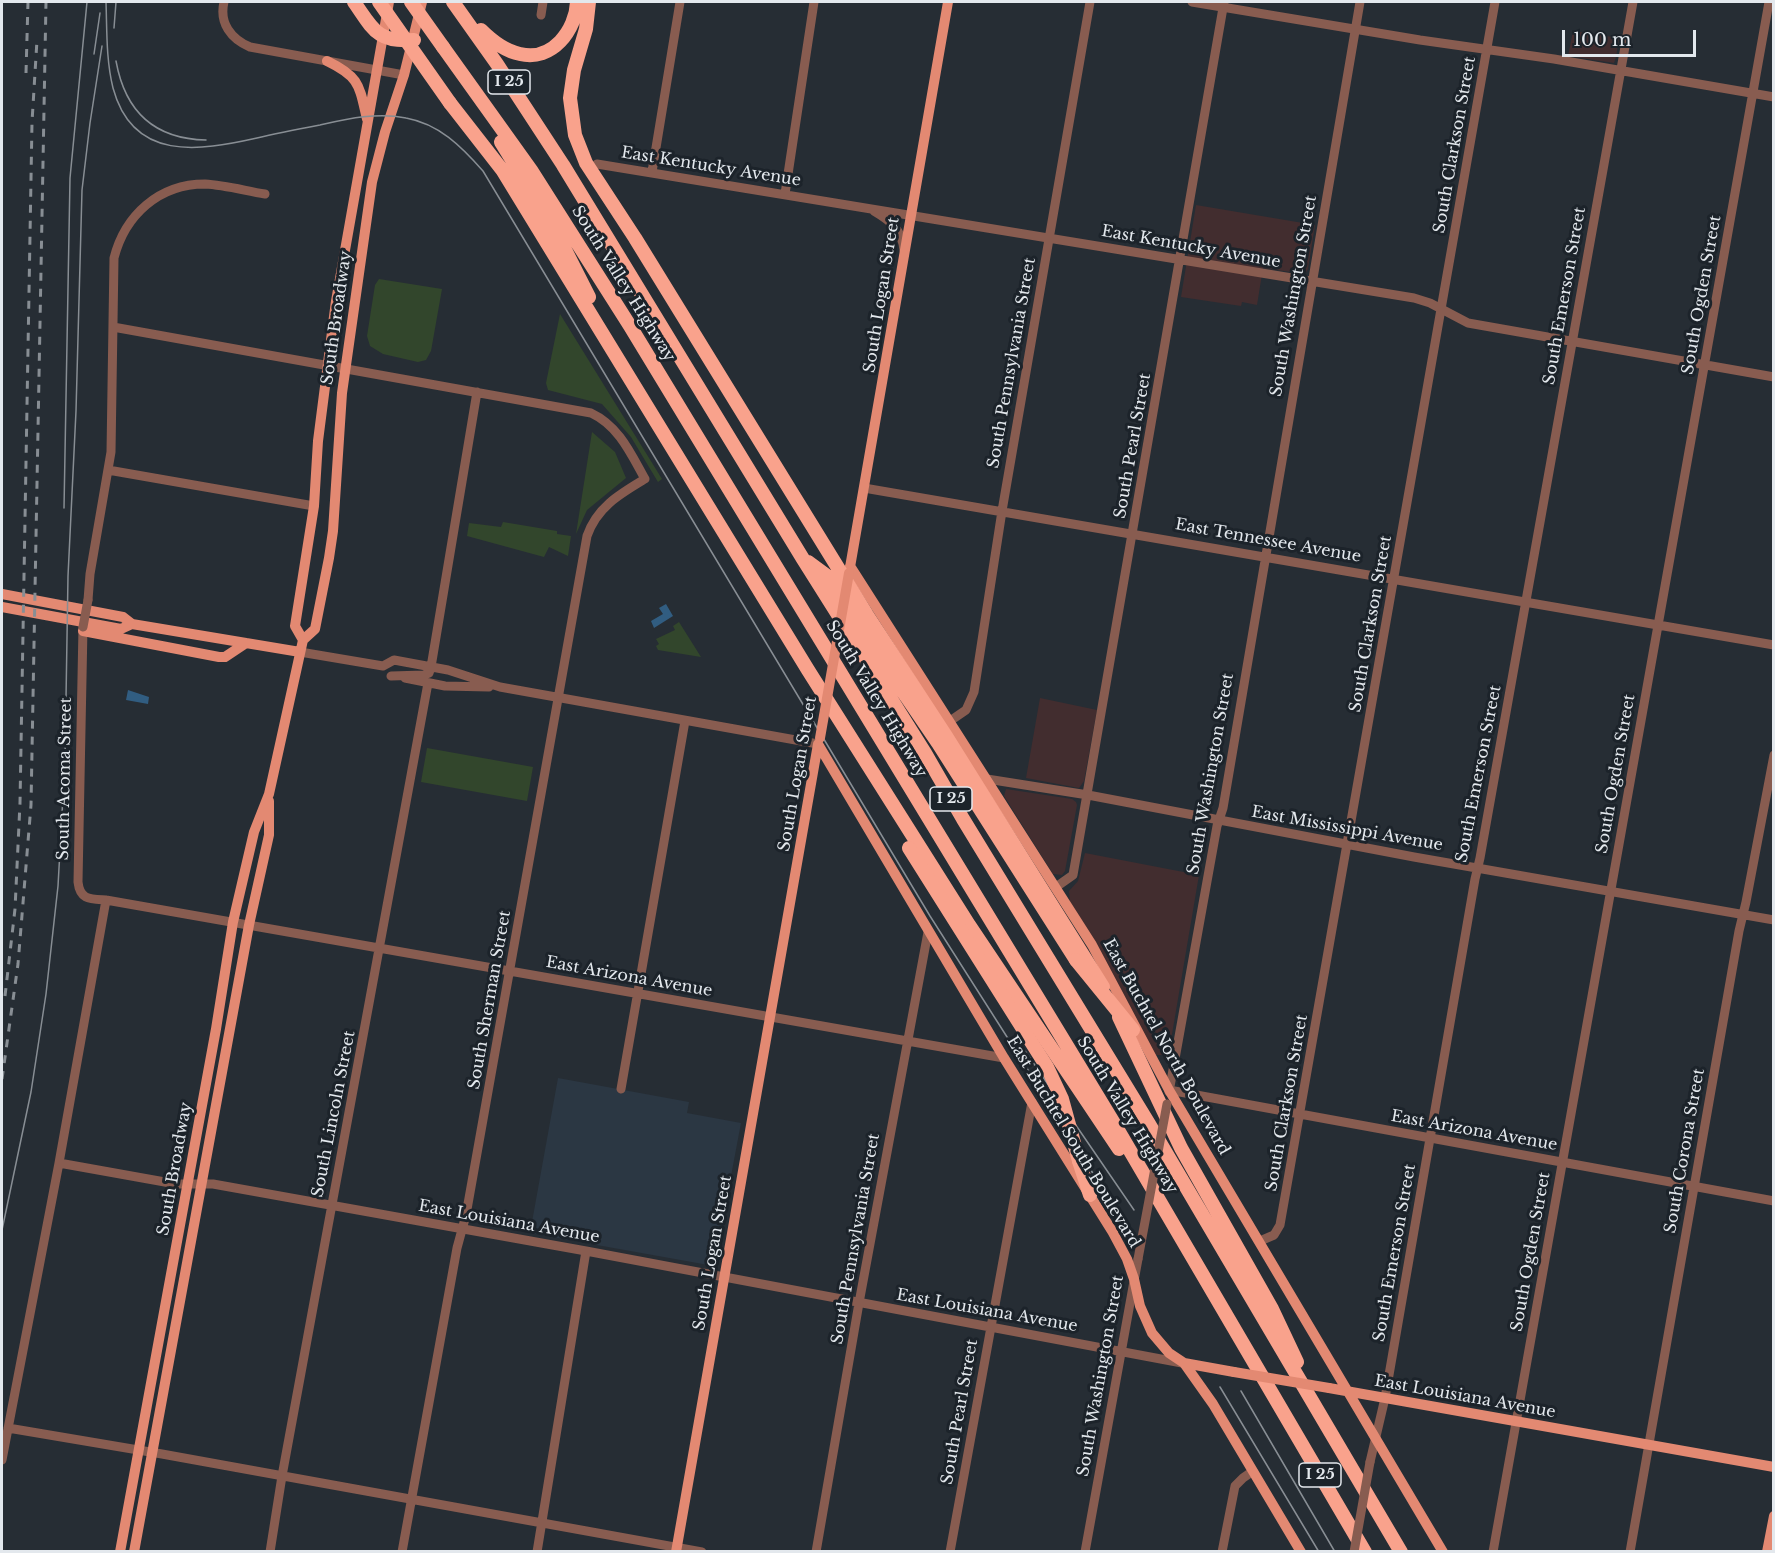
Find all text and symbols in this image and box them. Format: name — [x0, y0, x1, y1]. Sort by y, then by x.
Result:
scale bar — [1565, 18, 1698, 56]
text: 100 m — [1573, 29, 1631, 51]
street label: South Clarkson Street — [1430, 55, 1480, 235]
road number: I 25 — [488, 70, 530, 94]
street label: East Kentucky Avenue — [620, 143, 802, 191]
street label: South Washington Street — [1267, 194, 1321, 398]
street label: South Valley Highway — [567, 203, 679, 365]
street label: South Emerson Street — [1540, 206, 1590, 386]
street label: South Ogden Street — [1679, 214, 1725, 376]
street label: South Logan Street — [860, 216, 904, 374]
street label: East Kentucky Avenue — [1100, 222, 1282, 272]
street label: South Broadway — [318, 250, 356, 386]
street label: South Pennsylvania Street — [984, 256, 1040, 470]
street label: South Pearl Street — [1111, 372, 1155, 520]
street label: East Tennessee Avenue — [1174, 515, 1362, 567]
street label: South Clarkson Street — [1346, 534, 1396, 714]
street label: South Valley Highway — [821, 617, 931, 781]
street label: South Washington Street — [1184, 672, 1238, 876]
street label: South Emerson Street — [1452, 684, 1506, 864]
street label: South Ogden Street — [1593, 693, 1639, 855]
street label: South Logan Street — [775, 695, 821, 853]
street label: South Acoma Street — [54, 697, 76, 861]
road number: I 25 — [930, 787, 972, 811]
street label: East Mississippi Avenue — [1250, 803, 1444, 855]
street label: South Sherman Street — [465, 909, 515, 1091]
street label: East Buchtel North Boulevard — [1098, 936, 1234, 1158]
street label: East Arizona Avenue — [544, 953, 714, 1001]
street label: South Clarkson Street — [1262, 1013, 1312, 1193]
street label: South Lincoln Street — [308, 1029, 360, 1199]
street label: East Buchtel South Boulevard — [1002, 1033, 1144, 1251]
street label: South Valley Highway — [1072, 1033, 1182, 1197]
street label: South Corona Street — [1661, 1067, 1709, 1235]
street label: South Broadway — [154, 1101, 196, 1237]
street label: East Arizona Avenue — [1389, 1107, 1559, 1155]
street label: South Pennsylvania Street — [828, 1132, 884, 1346]
street label: South Emerson Street — [1370, 1163, 1420, 1343]
street label: South Ogden Street — [1508, 1171, 1554, 1333]
street label: South Logan Street — [690, 1174, 736, 1332]
street label: East Louisiana Avenue — [417, 1197, 601, 1247]
street label: South Washington Street — [1074, 1274, 1128, 1478]
street label: East Louisiana Avenue — [895, 1286, 1079, 1336]
street label: South Pearl Street — [938, 1338, 982, 1486]
street label: East Louisiana Avenue — [1373, 1372, 1557, 1422]
road number: I 25 — [1299, 1463, 1341, 1487]

